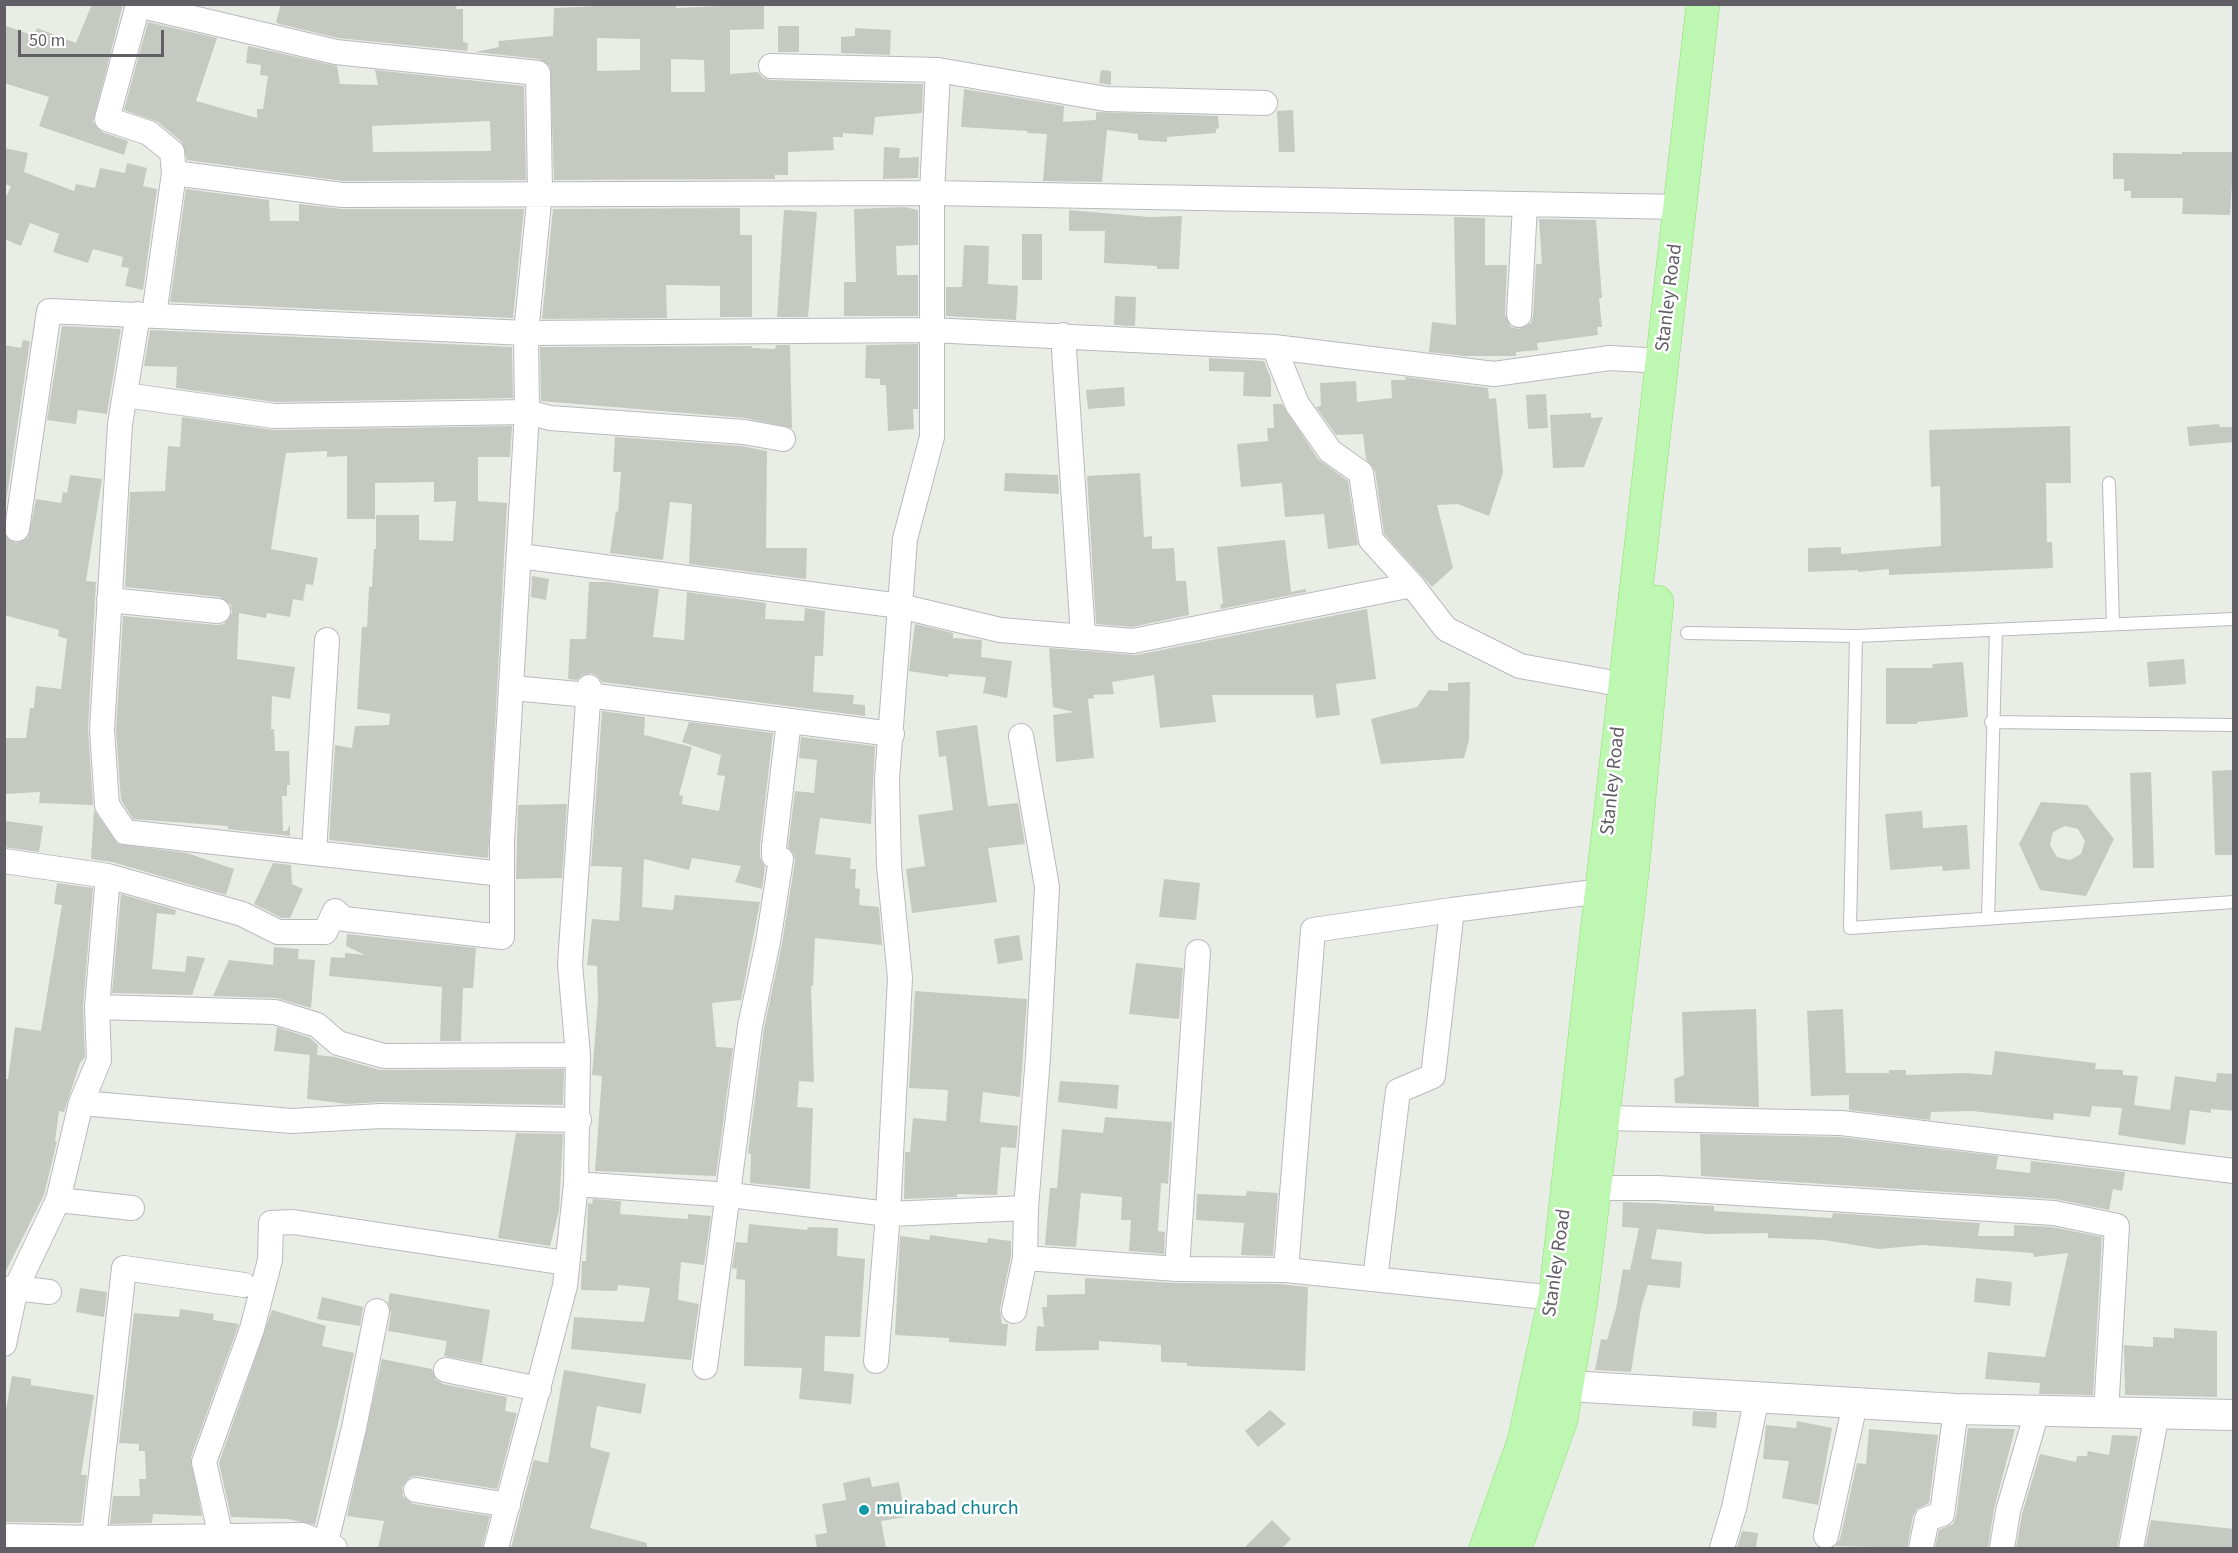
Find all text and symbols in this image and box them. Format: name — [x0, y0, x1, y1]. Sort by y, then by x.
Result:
scale bar — [21, 18, 166, 56]
text: 50 m — [29, 28, 65, 53]
street label: Stanley Road — [1651, 242, 1689, 354]
street label: Stanley Road — [1596, 726, 1632, 836]
street label: Stanley Road — [1539, 1207, 1577, 1319]
place label: muirabad church — [876, 1498, 1019, 1522]
marker: muirabad church — [857, 1503, 871, 1517]

